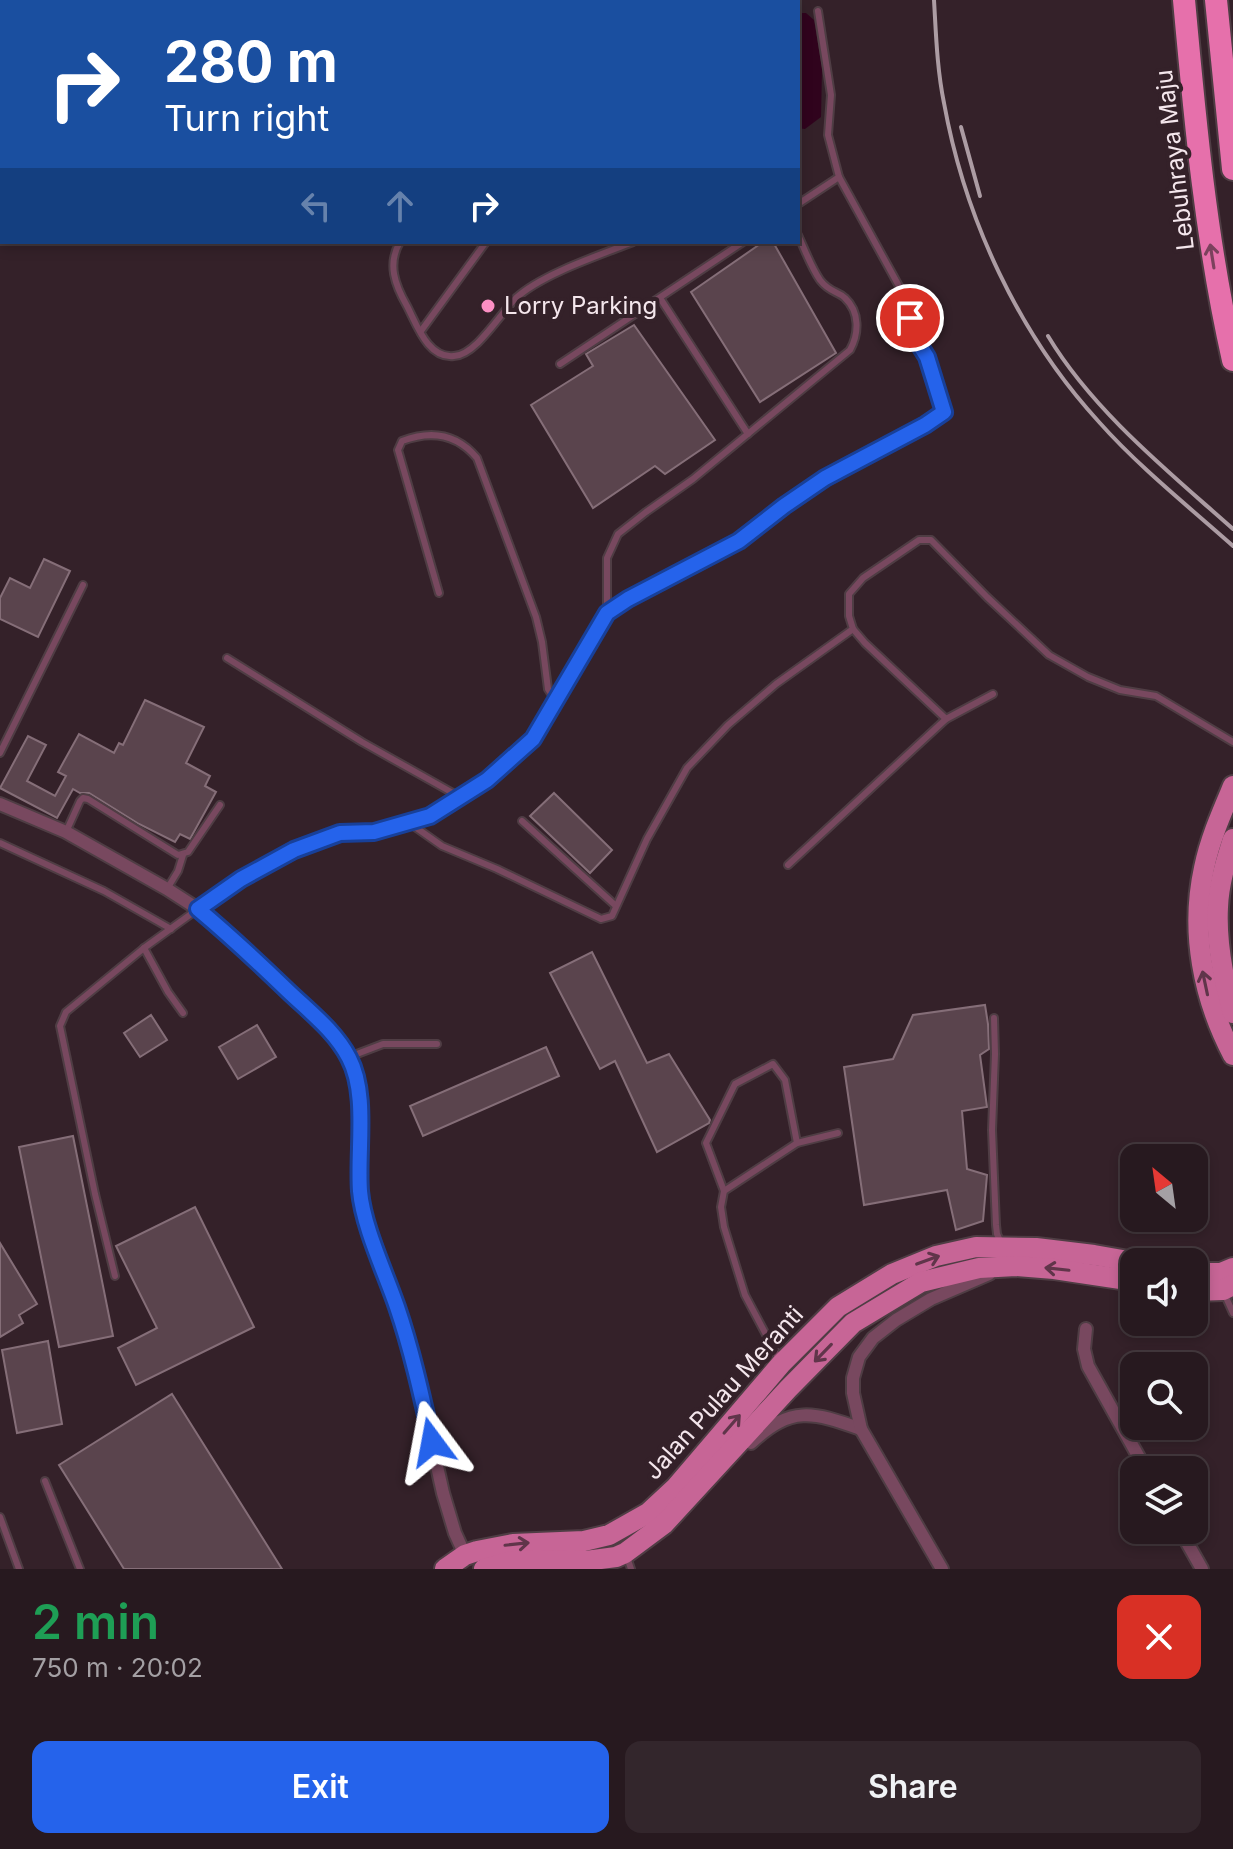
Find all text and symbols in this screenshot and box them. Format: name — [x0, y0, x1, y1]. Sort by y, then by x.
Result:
text: 280 m — [164, 28, 338, 96]
icon: right — [32, 32, 136, 136]
street label: Lebuhraya Maju — [1149, 68, 1200, 252]
text: Turn right — [164, 96, 329, 140]
icon: left — [294, 184, 338, 228]
icon: ahead — [378, 184, 422, 228]
icon: right — [462, 184, 506, 228]
one-way arrow — [1204, 244, 1219, 269]
pin — [876, 284, 944, 352]
place label: Lorry Parking — [504, 291, 657, 320]
icon: arrive — [888, 296, 932, 340]
marker: Lorry Parking — [479, 297, 497, 315]
one-way arrow — [1197, 970, 1212, 996]
north arrow — [1120, 1144, 1208, 1232]
map controls — [1120, 1144, 1208, 1544]
button: sound — [1120, 1248, 1208, 1336]
one-way arrow — [915, 1252, 940, 1266]
one-way arrow — [1044, 1262, 1071, 1277]
street label: Jalan Pulau Meranti — [638, 1300, 809, 1485]
one-way arrow — [814, 1343, 833, 1362]
button: search — [1120, 1352, 1208, 1440]
position arrow — [390, 1400, 474, 1484]
one-way arrow — [723, 1414, 741, 1434]
button: layers — [1120, 1456, 1208, 1544]
one-way arrow — [503, 1537, 530, 1552]
text: 2 min — [32, 1592, 159, 1651]
button: close — [1117, 1595, 1201, 1679]
text: 750 m · 20:02 — [32, 1652, 203, 1683]
button: Exit — [32, 1741, 609, 1833]
button: Share — [625, 1741, 1201, 1833]

